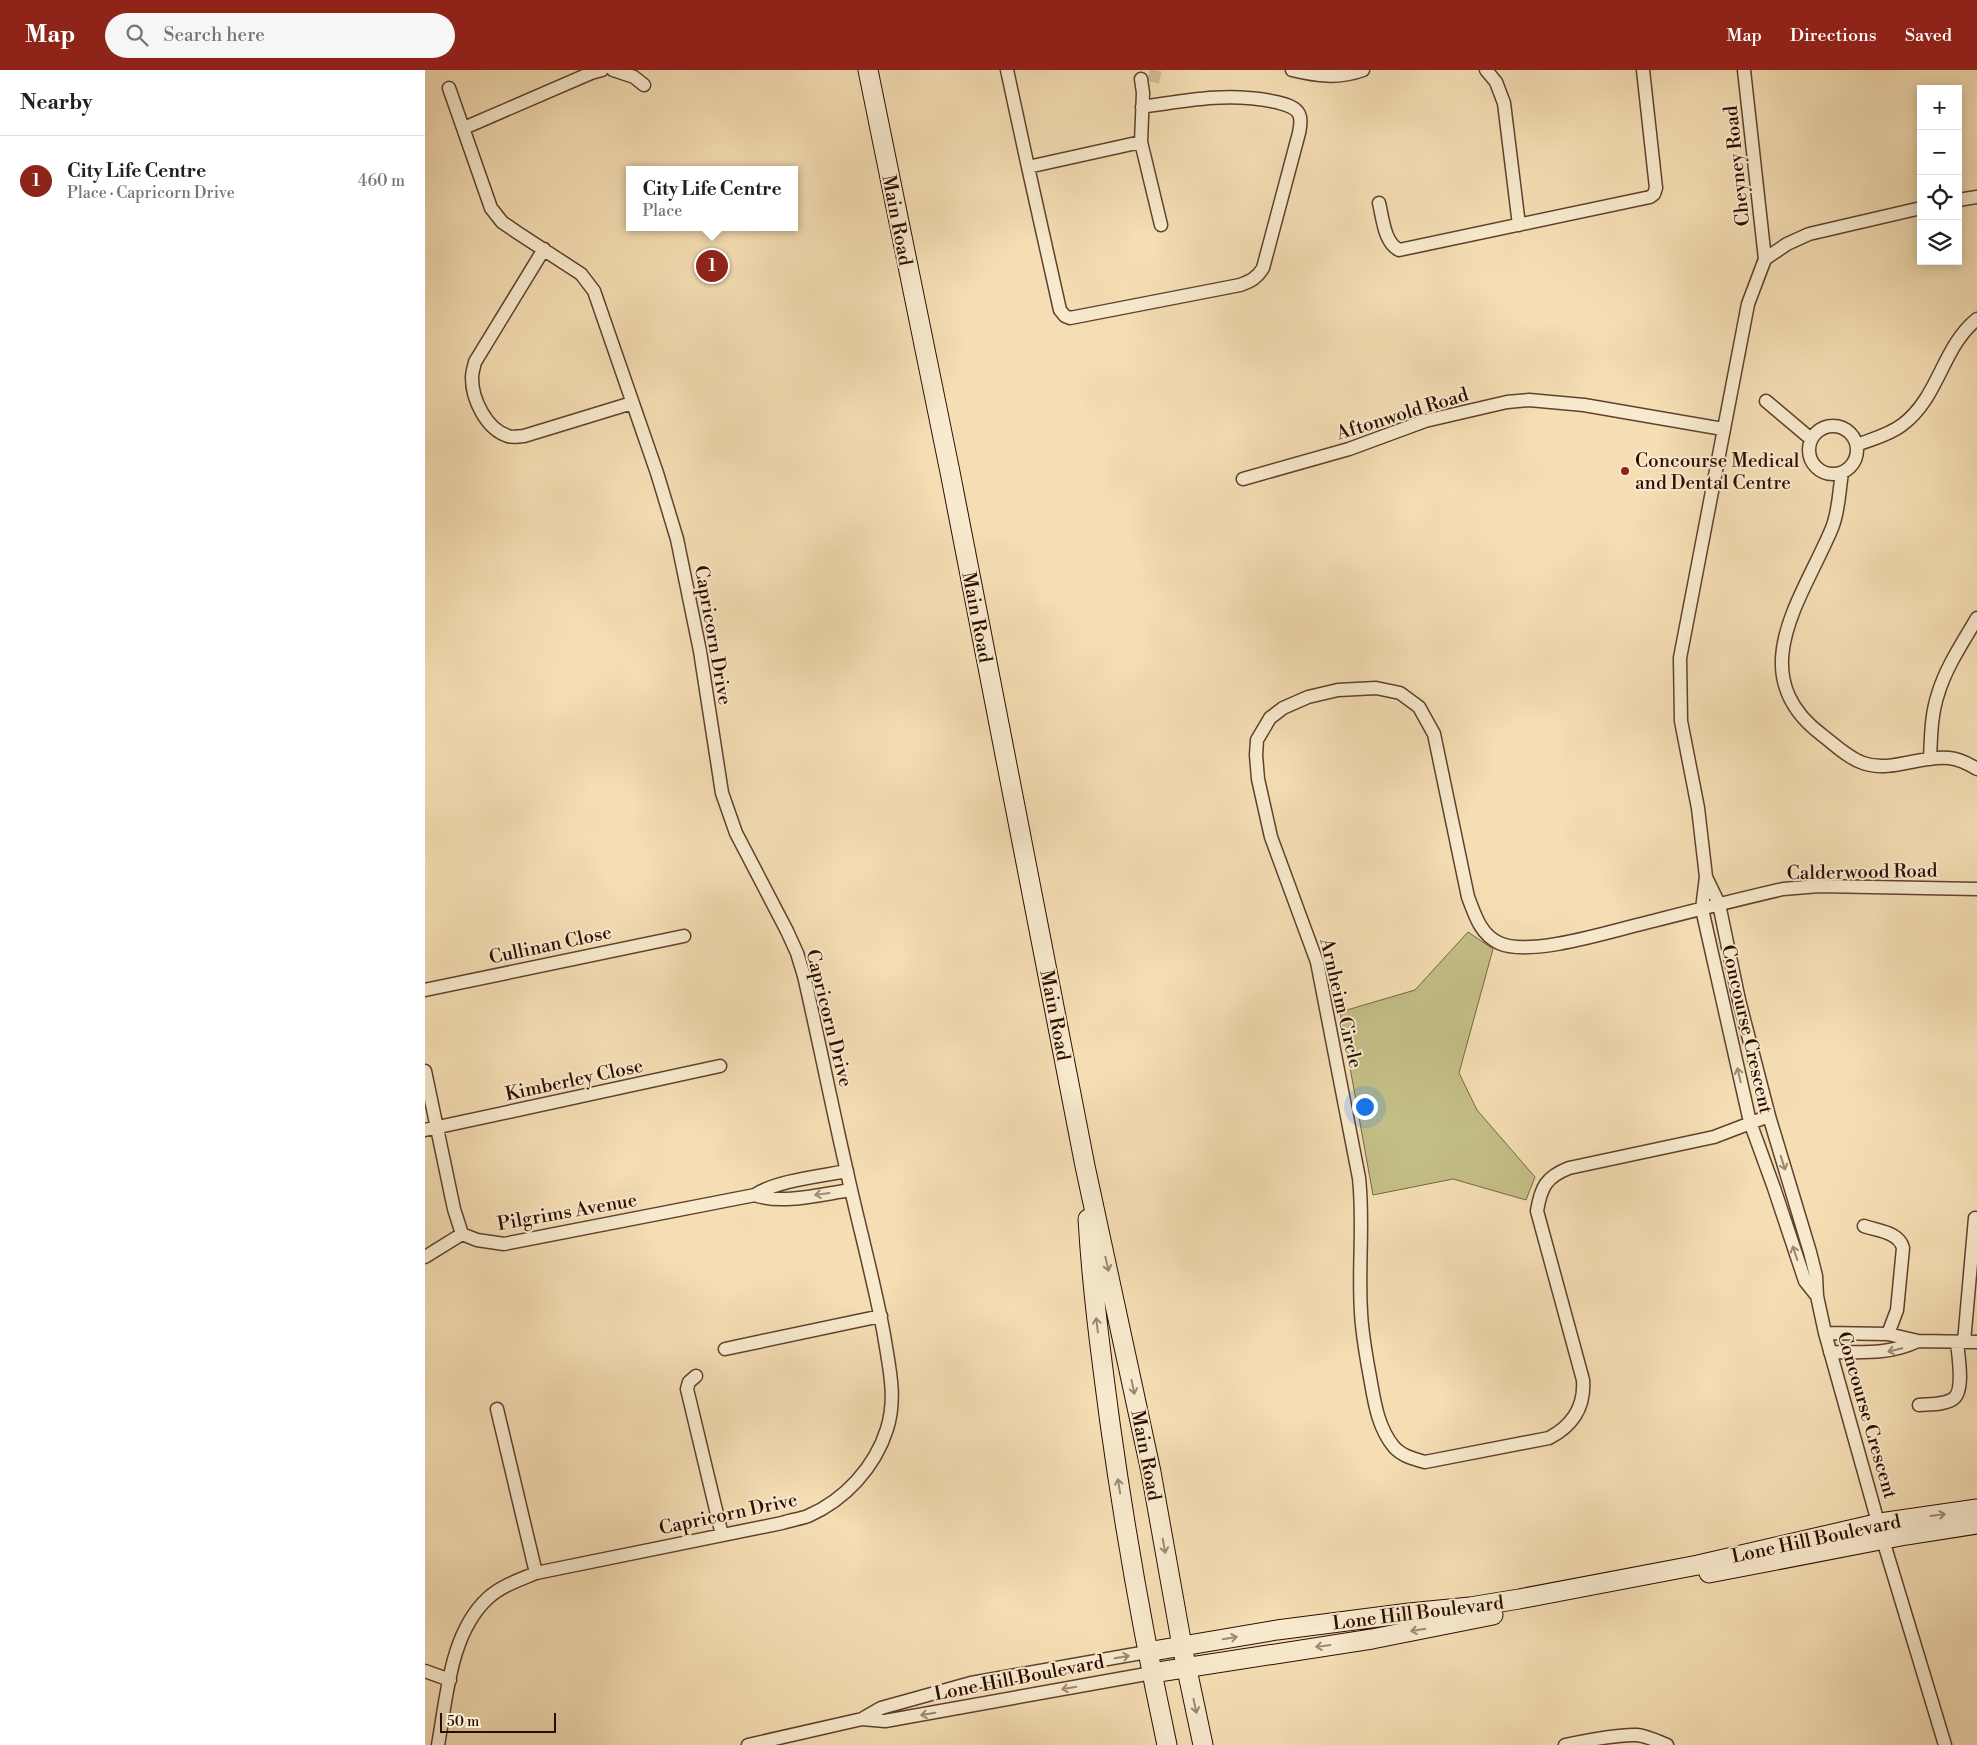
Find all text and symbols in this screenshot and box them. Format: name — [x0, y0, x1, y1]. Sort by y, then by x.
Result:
search box — [105, 13, 455, 58]
text: Map — [25, 20, 75, 50]
icon: search — [123, 21, 151, 49]
text: Search here — [163, 23, 265, 47]
text: Map — [1726, 24, 1762, 47]
text: Directions — [1790, 24, 1877, 47]
text: Saved — [1905, 24, 1952, 47]
map controls — [1917, 85, 1962, 265]
button: + — [1917, 85, 1962, 130]
text: Nearby — [20, 90, 93, 116]
street label: Cheyney Road — [1719, 104, 1755, 227]
button: − — [1917, 130, 1962, 175]
text: City Life Centre — [67, 159, 206, 183]
popup — [626, 166, 798, 231]
text: 1 — [32, 171, 40, 191]
text: 460 m — [358, 171, 405, 191]
street label: Main Road — [876, 173, 918, 268]
button: locate — [1917, 175, 1962, 220]
text: City Life Centre — [642, 177, 782, 201]
text: Place · Capricorn Drive — [67, 183, 235, 203]
text: Place — [642, 201, 682, 221]
button: layers — [1917, 220, 1962, 265]
pin: 1 — [696, 247, 728, 285]
street label: Aftonwold Road — [1332, 382, 1472, 446]
place label: Concourse Medical and Dental Centre — [1635, 449, 1800, 495]
marker: Concourse Medical and Dental Centre — [1619, 465, 1631, 477]
street label: Capricorn Drive — [689, 564, 737, 707]
street label: Main Road — [956, 570, 998, 665]
street label: Calderwood Road — [1786, 859, 1938, 885]
street label: Cullinan Close — [487, 920, 614, 970]
street label: Arnheim Circle — [1314, 935, 1368, 1071]
street label: Concourse Crescent — [1716, 943, 1778, 1116]
street label: Capricorn Drive — [800, 947, 858, 1090]
street label: Main Road — [1034, 968, 1076, 1063]
street label: Kimberley Close — [503, 1054, 646, 1106]
one-way arrow — [1734, 1067, 1743, 1083]
your location — [1352, 1094, 1378, 1120]
one-way arrow — [1778, 1155, 1788, 1171]
street label: Pilgrims Avenue — [495, 1188, 639, 1236]
one-way arrow — [815, 1189, 831, 1199]
one-way arrow — [1790, 1246, 1800, 1262]
one-way arrow — [1103, 1256, 1112, 1272]
one-way arrow — [1092, 1318, 1102, 1334]
street label: Concourse Crescent — [1832, 1329, 1902, 1502]
one-way arrow — [1887, 1346, 1903, 1355]
one-way arrow — [1129, 1378, 1139, 1394]
street label: Main Road — [1125, 1408, 1167, 1503]
one-way arrow — [1114, 1479, 1124, 1495]
street label: Capricorn Drive — [657, 1488, 800, 1540]
street label: Lone Hill Boulevard — [1729, 1509, 1903, 1569]
one-way arrow — [1930, 1509, 1946, 1519]
one-way arrow — [1160, 1538, 1170, 1554]
street label: Lone Hill Boulevard — [1331, 1591, 1505, 1635]
one-way arrow — [1411, 1626, 1427, 1636]
one-way arrow — [1222, 1632, 1238, 1642]
one-way arrow — [1316, 1641, 1332, 1651]
street label: Lone Hill Boulevard — [932, 1650, 1106, 1706]
one-way arrow — [1114, 1651, 1130, 1661]
one-way arrow — [1062, 1684, 1078, 1694]
one-way arrow — [1191, 1698, 1200, 1714]
one-way arrow — [921, 1709, 937, 1719]
scale bar — [440, 1710, 556, 1733]
text: 50 m — [447, 1713, 479, 1731]

